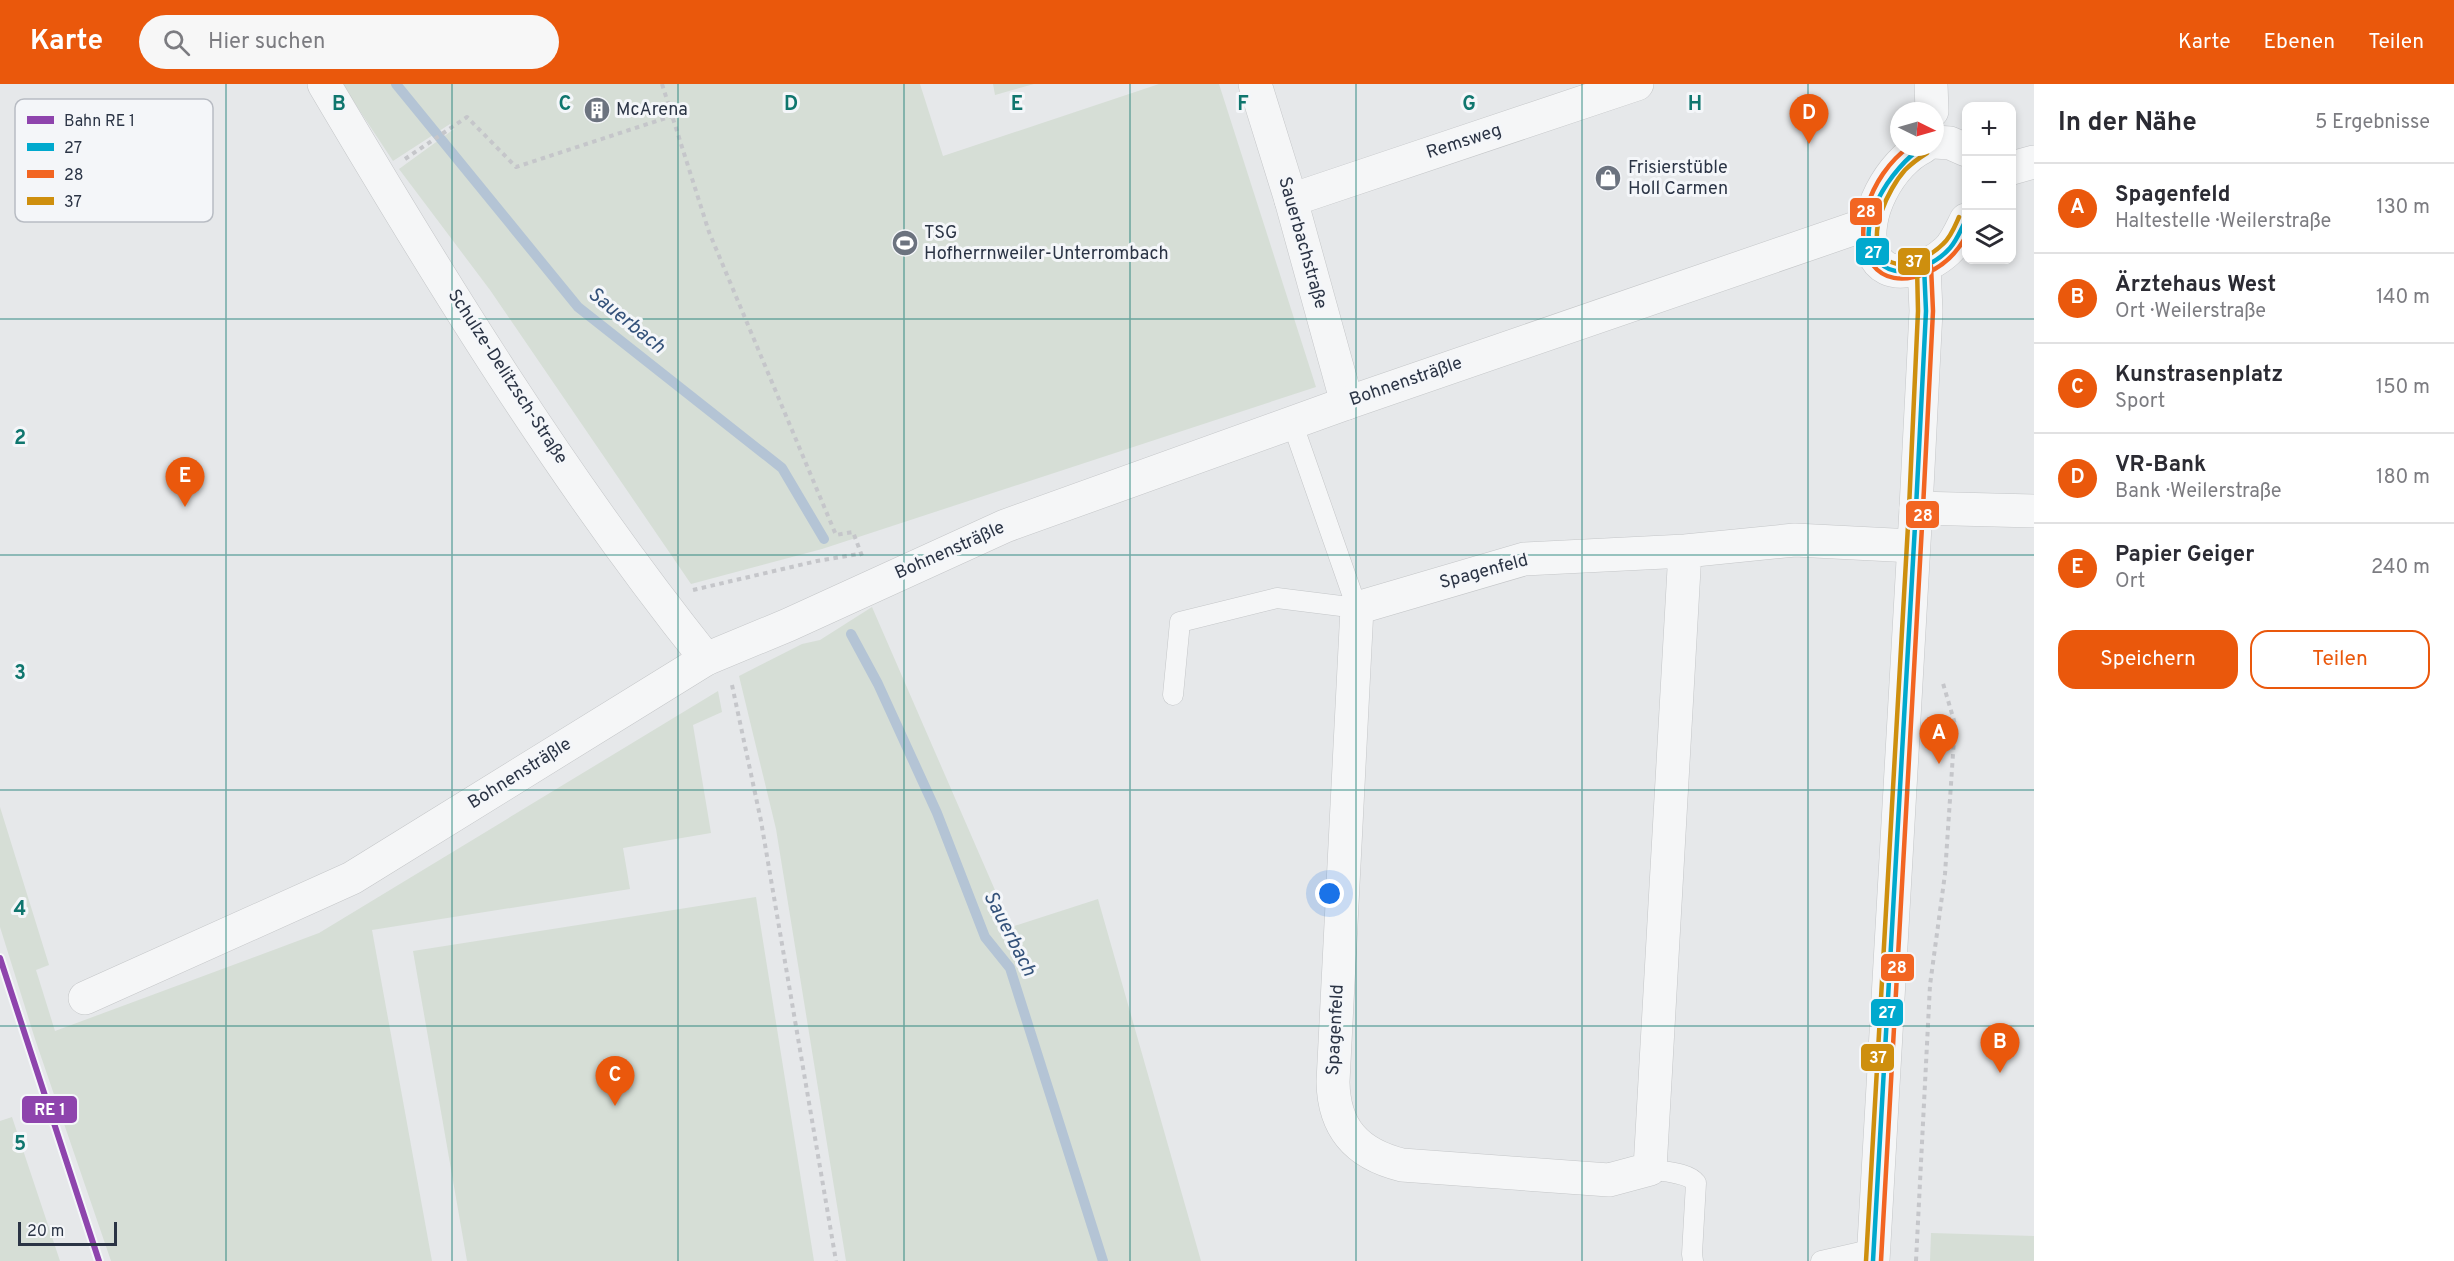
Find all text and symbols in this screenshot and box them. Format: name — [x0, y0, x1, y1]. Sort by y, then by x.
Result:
search box — [139, 15, 559, 69]
text: Karte — [30, 24, 103, 60]
icon: search — [160, 26, 193, 59]
text: Hier suchen — [208, 29, 325, 56]
text: Karte — [2178, 29, 2230, 56]
text: Ebenen — [2263, 29, 2335, 56]
text: Teilen — [2368, 29, 2424, 56]
text: B — [332, 92, 346, 118]
text: C — [559, 92, 571, 118]
text: D — [784, 92, 798, 118]
text: E — [1011, 92, 1023, 118]
text: F — [1237, 92, 1249, 118]
text: G — [1462, 92, 1476, 118]
text: H — [1688, 92, 1702, 118]
pin: D — [1790, 94, 1828, 144]
building icon: McArena — [582, 95, 612, 125]
legend — [15, 99, 213, 222]
place label: McArena — [616, 99, 688, 122]
north arrow — [1890, 102, 1944, 156]
map controls — [1962, 102, 2016, 264]
button: + — [1962, 102, 2016, 156]
text: In der Nähe — [2058, 107, 2197, 140]
text: 5 Ergebnisse — [2315, 110, 2430, 136]
text: Bahn RE 1 — [64, 112, 135, 132]
street label: Remsweg — [1423, 119, 1505, 165]
text: 27 — [64, 139, 82, 159]
button: − — [1962, 156, 2016, 210]
place label: Frisierstüble Holl Carmen — [1628, 157, 1728, 201]
shop icon: Frisierstüble Holl Carmen — [1593, 163, 1623, 193]
text: 28 — [64, 166, 84, 186]
street label: Sauerbachstraße — [1272, 174, 1332, 312]
text: Spagenfeld — [2115, 182, 2230, 209]
text: 37 — [64, 193, 82, 213]
text: A — [2070, 195, 2085, 221]
text: 130 m — [2376, 195, 2430, 221]
line badge: 28 — [1849, 197, 1883, 226]
text: 28 — [1856, 203, 1876, 223]
text: Haltestelle · Weilerstraße — [2115, 209, 2331, 235]
button: layers — [1962, 210, 2016, 264]
place label: TSG Hofherrnweiler-Unterrombach — [924, 222, 1169, 266]
sports icon: TSG Hofherrnweiler-Unterrombach — [890, 228, 920, 258]
line badge: 27 — [1855, 237, 1890, 266]
text: 27 — [1864, 244, 1882, 264]
line badge: 37 — [1897, 247, 1931, 276]
text: 37 — [1905, 253, 1923, 273]
text: Ärztehaus West — [2115, 272, 2276, 299]
water label: Sauerbach — [582, 282, 670, 360]
street label: Schulze-Delitzsch-Straße — [442, 285, 572, 469]
text: B — [2071, 285, 2084, 311]
text: 140 m — [2376, 285, 2430, 311]
text: Ort · Weilerstraße — [2115, 299, 2266, 325]
street label: Bohnensträßle — [1347, 352, 1465, 412]
text: Kunstrasenplatz — [2115, 362, 2283, 389]
text: C — [2071, 375, 2084, 401]
text: 150 m — [2376, 375, 2430, 401]
text: Sport — [2115, 389, 2165, 415]
text: 2 — [14, 426, 26, 452]
text: VR-Bank — [2115, 452, 2206, 479]
pin: E — [166, 458, 204, 507]
text: D — [2070, 465, 2085, 491]
text: 180 m — [2376, 465, 2430, 491]
text: Bank · Weilerstraße — [2115, 479, 2282, 505]
line badge: 28 — [1905, 500, 1940, 529]
text: 28 — [1913, 507, 1933, 527]
street label: Bohnensträßle — [892, 517, 1008, 585]
text: Papier Geiger — [2115, 542, 2254, 569]
street label: Spagenfeld — [1437, 549, 1531, 595]
text: E — [2071, 555, 2084, 581]
text: 240 m — [2371, 555, 2430, 581]
text: Ort — [2115, 569, 2145, 595]
button: Speichern — [2058, 630, 2238, 689]
button: Teilen — [2250, 630, 2430, 689]
text: 3 — [14, 661, 26, 687]
pin: A — [1920, 714, 1958, 764]
street label: Bohnensträßle — [464, 733, 576, 815]
your location — [1315, 879, 1344, 908]
water label: Sauerbach — [976, 887, 1042, 981]
text: 4 — [14, 897, 26, 923]
line badge: 28 — [1880, 953, 1915, 982]
text: 28 — [1887, 959, 1907, 979]
street label: Spagenfeld — [1322, 984, 1350, 1076]
line badge: 27 — [1870, 998, 1904, 1027]
text: 27 — [1878, 1004, 1896, 1024]
pin: B — [1980, 1024, 2020, 1073]
line badge: 37 — [1860, 1043, 1895, 1072]
text: 37 — [1869, 1049, 1887, 1069]
pin: C — [596, 1056, 634, 1106]
line badge: RE 1 — [21, 1095, 78, 1124]
text: RE 1 — [34, 1101, 66, 1121]
text: 5 — [14, 1132, 26, 1158]
scale bar — [18, 1219, 117, 1246]
text: 20 m — [27, 1222, 64, 1242]

